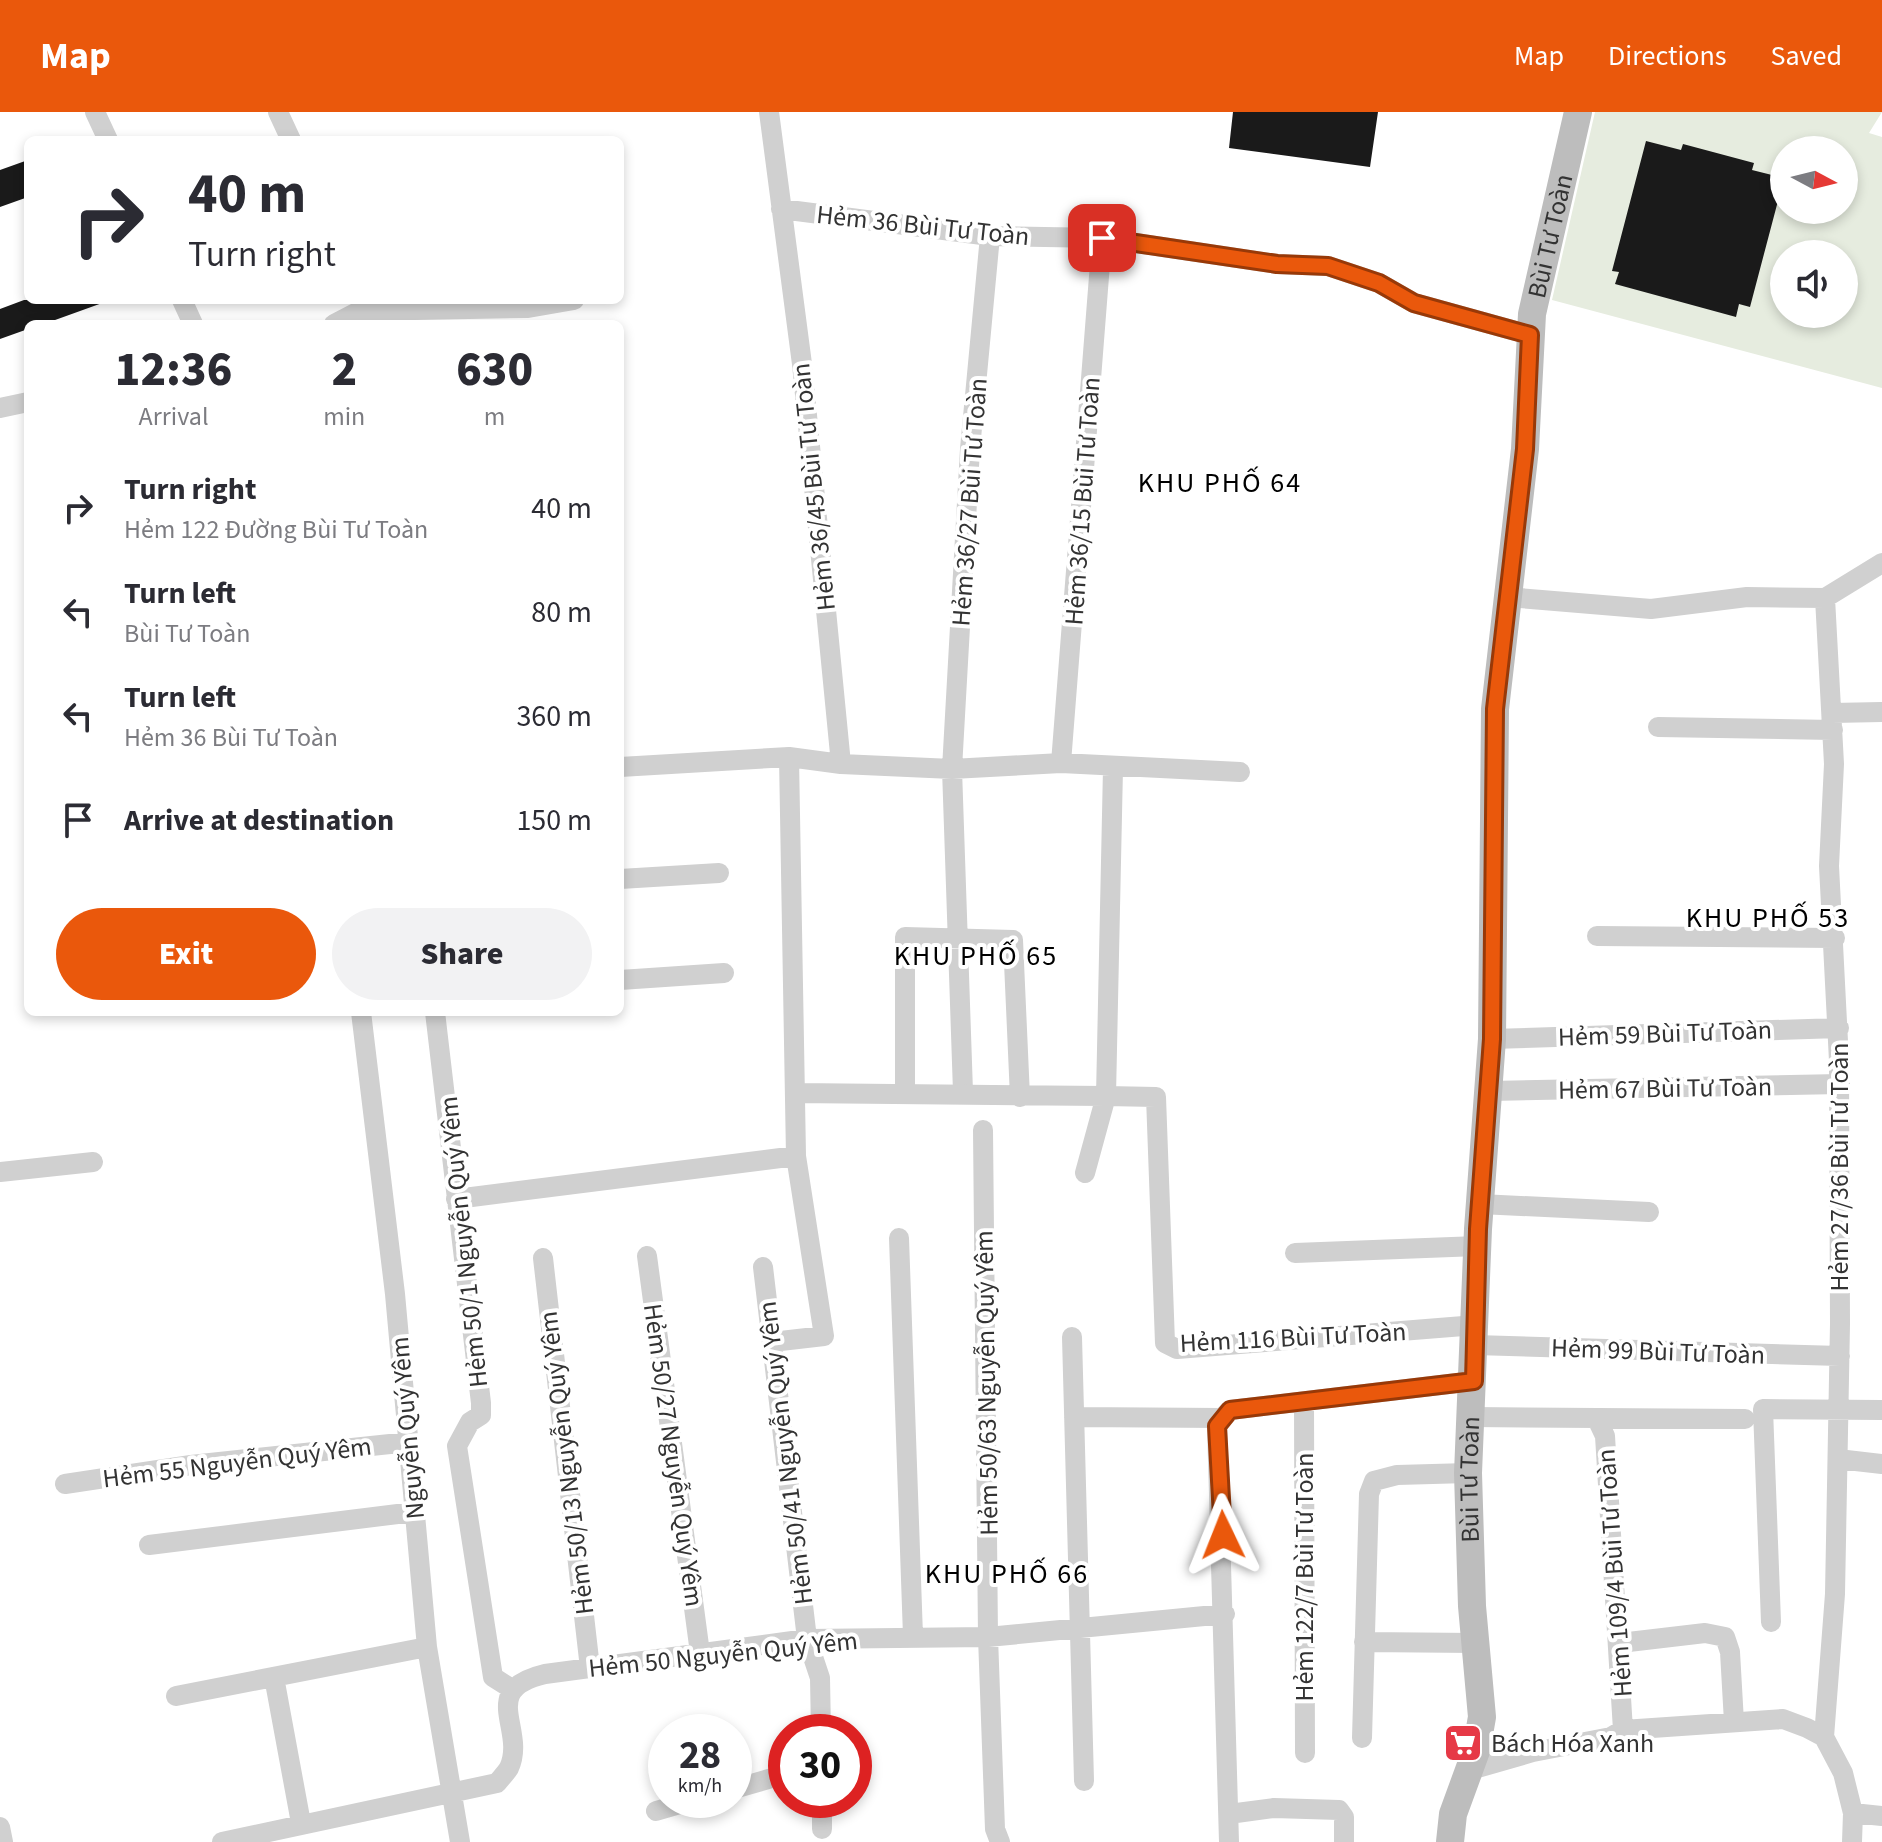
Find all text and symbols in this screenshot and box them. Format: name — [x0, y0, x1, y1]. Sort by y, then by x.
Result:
text: Map — [40, 29, 111, 83]
text: Map — [1514, 36, 1564, 76]
text: Directions — [1608, 36, 1727, 76]
text: Saved — [1771, 36, 1842, 76]
north arrow — [1770, 136, 1858, 224]
map controls — [1770, 136, 1858, 328]
text: 40 m — [188, 155, 306, 234]
icon: right — [56, 168, 160, 272]
street label: Bùi Tư Toàn — [1518, 170, 1582, 302]
street label: Hẻm 36 Bùi Tư Toàn — [815, 196, 1031, 255]
pin — [1068, 204, 1136, 272]
icon: arrive — [1080, 216, 1124, 260]
text: Turn right — [188, 229, 336, 280]
button: sound — [1770, 240, 1858, 328]
text: 12:36 — [115, 336, 232, 404]
text: 2 — [331, 336, 357, 404]
text: 630 — [456, 336, 533, 404]
street label: Hẻm 36/45 Bùi Tư Toàn — [782, 361, 845, 613]
street label: Hẻm 36/15 Bùi Tư Toàn — [1055, 376, 1110, 627]
street label: Hẻm 36/27 Bùi Tư Toàn — [942, 377, 997, 628]
text: Arrival — [139, 398, 209, 435]
text: min — [323, 398, 365, 435]
text: m — [484, 398, 505, 435]
district label: KHU PHỐ 64 — [1138, 463, 1302, 503]
text: Turn right — [124, 468, 256, 511]
icon: right — [56, 486, 100, 530]
text: 40 m — [531, 487, 592, 530]
text: Hẻm 122 Đường Bùi Tư Toàn — [124, 511, 428, 548]
text: Turn left — [124, 572, 236, 615]
icon: left — [56, 590, 100, 634]
text: 80 m — [531, 591, 592, 634]
text: Bùi Tư Toàn — [124, 615, 250, 652]
text: Turn left — [124, 676, 236, 719]
icon: left — [56, 694, 100, 738]
text: 360 m — [516, 695, 592, 738]
text: Hẻm 36 Bùi Tư Toàn — [124, 719, 338, 756]
icon: arrive — [56, 798, 100, 842]
text: Arrive at destination — [124, 799, 394, 842]
text: 150 m — [516, 799, 592, 842]
district label: KHU PHỐ 53 — [1686, 898, 1850, 938]
button: Exit — [56, 908, 316, 1000]
button: Share — [332, 908, 592, 1000]
district label: KHU PHỐ 65 — [894, 936, 1058, 976]
street label: Hẻm 59 Bùi Tư Toàn — [1557, 1011, 1773, 1056]
street label: Hẻm 27/36 Bùi Tư Toàn — [1821, 1043, 1858, 1291]
street label: Hẻm 67 Bùi Tư Toàn — [1558, 1068, 1772, 1109]
street label: Hẻm 50/1 Nguyễn Quý Yêm — [430, 1095, 497, 1389]
street label: Hẻm 50/63 Nguyễn Quý Yêm — [965, 1230, 1008, 1536]
street label: Hẻm 50/41 Nguyễn Quý Yêm — [749, 1299, 822, 1607]
street label: Hẻm 50/27 Nguyễn Quý Yêm — [634, 1301, 713, 1609]
street label: Hẻm 50/13 Nguyễn Quý Yêm — [530, 1309, 603, 1617]
street label: Hẻm 116 Bùi Tư Toàn — [1179, 1313, 1407, 1362]
street label: Hẻm 99 Bùi Tư Toàn — [1550, 1329, 1766, 1374]
street label: Nguyễn Quý Yêm — [381, 1335, 434, 1521]
street label: Bùi Tư Toàn — [1450, 1415, 1489, 1543]
street label: Hẻm 55 Nguyễn Quý Yêm — [101, 1428, 374, 1497]
street label: Hẻm 109/4 Bùi Tư Toàn — [1587, 1447, 1642, 1698]
street label: Hẻm 122/7 Bùi Tư Toàn — [1286, 1453, 1323, 1701]
position arrow — [1181, 1493, 1265, 1577]
district label: KHU PHỐ 66 — [925, 1554, 1089, 1594]
street label: Hẻm 50 Nguyễn Quý Yêm — [587, 1622, 860, 1687]
speed limit sign: 30 — [768, 1714, 872, 1818]
supermarket icon: Bách Hóa Xanh — [1442, 1722, 1484, 1764]
place label: Bách Hóa Xanh — [1491, 1725, 1654, 1762]
text: 28 — [679, 1727, 721, 1784]
text: km/h — [678, 1772, 722, 1800]

